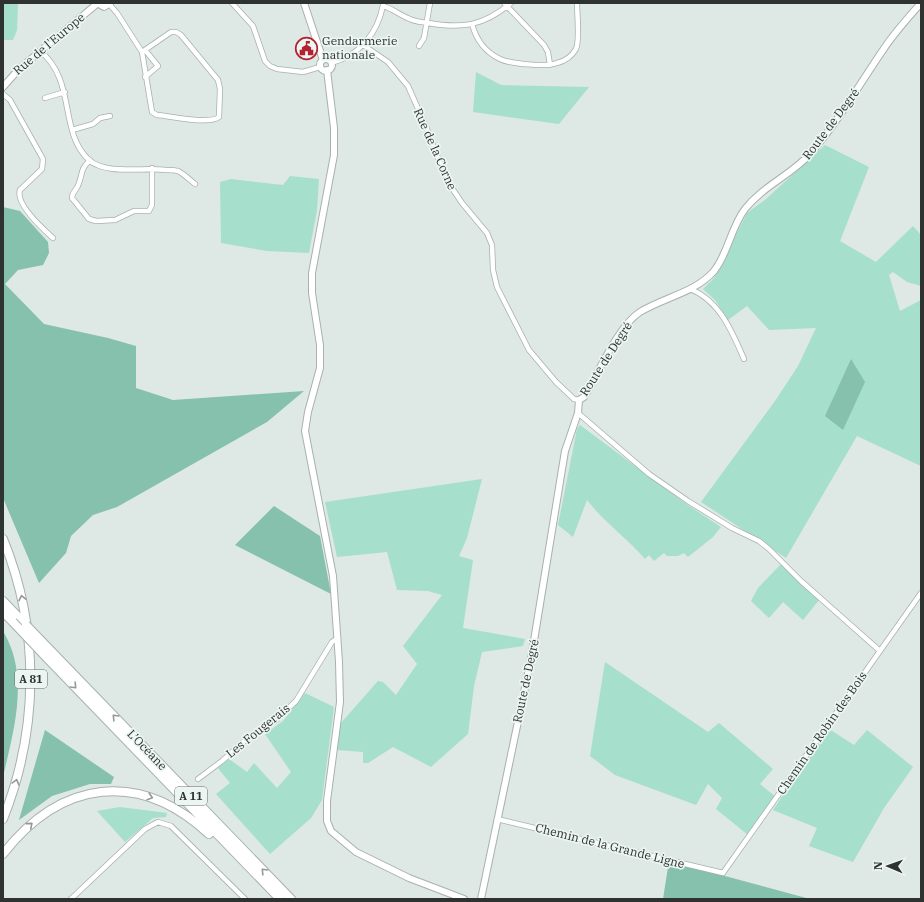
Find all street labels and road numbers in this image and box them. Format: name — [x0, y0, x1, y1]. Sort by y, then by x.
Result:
street label: Rue de l'Europe — [10, 9, 87, 78]
street label: Route de Degré — [799, 85, 862, 162]
street label: Rue de la Corne — [411, 106, 460, 192]
street label: Route de Degré — [576, 319, 635, 399]
street label: Route de Degré — [509, 638, 542, 724]
street label: Chemin de Robin des Bois — [773, 668, 870, 797]
road number: A 81 — [15, 670, 47, 688]
street label: Les Fougerais — [223, 700, 293, 761]
street label: L’Océane — [124, 726, 170, 773]
road number: A 11 — [175, 787, 207, 805]
street label: Chemin de la Grande Ligne — [534, 820, 686, 871]

